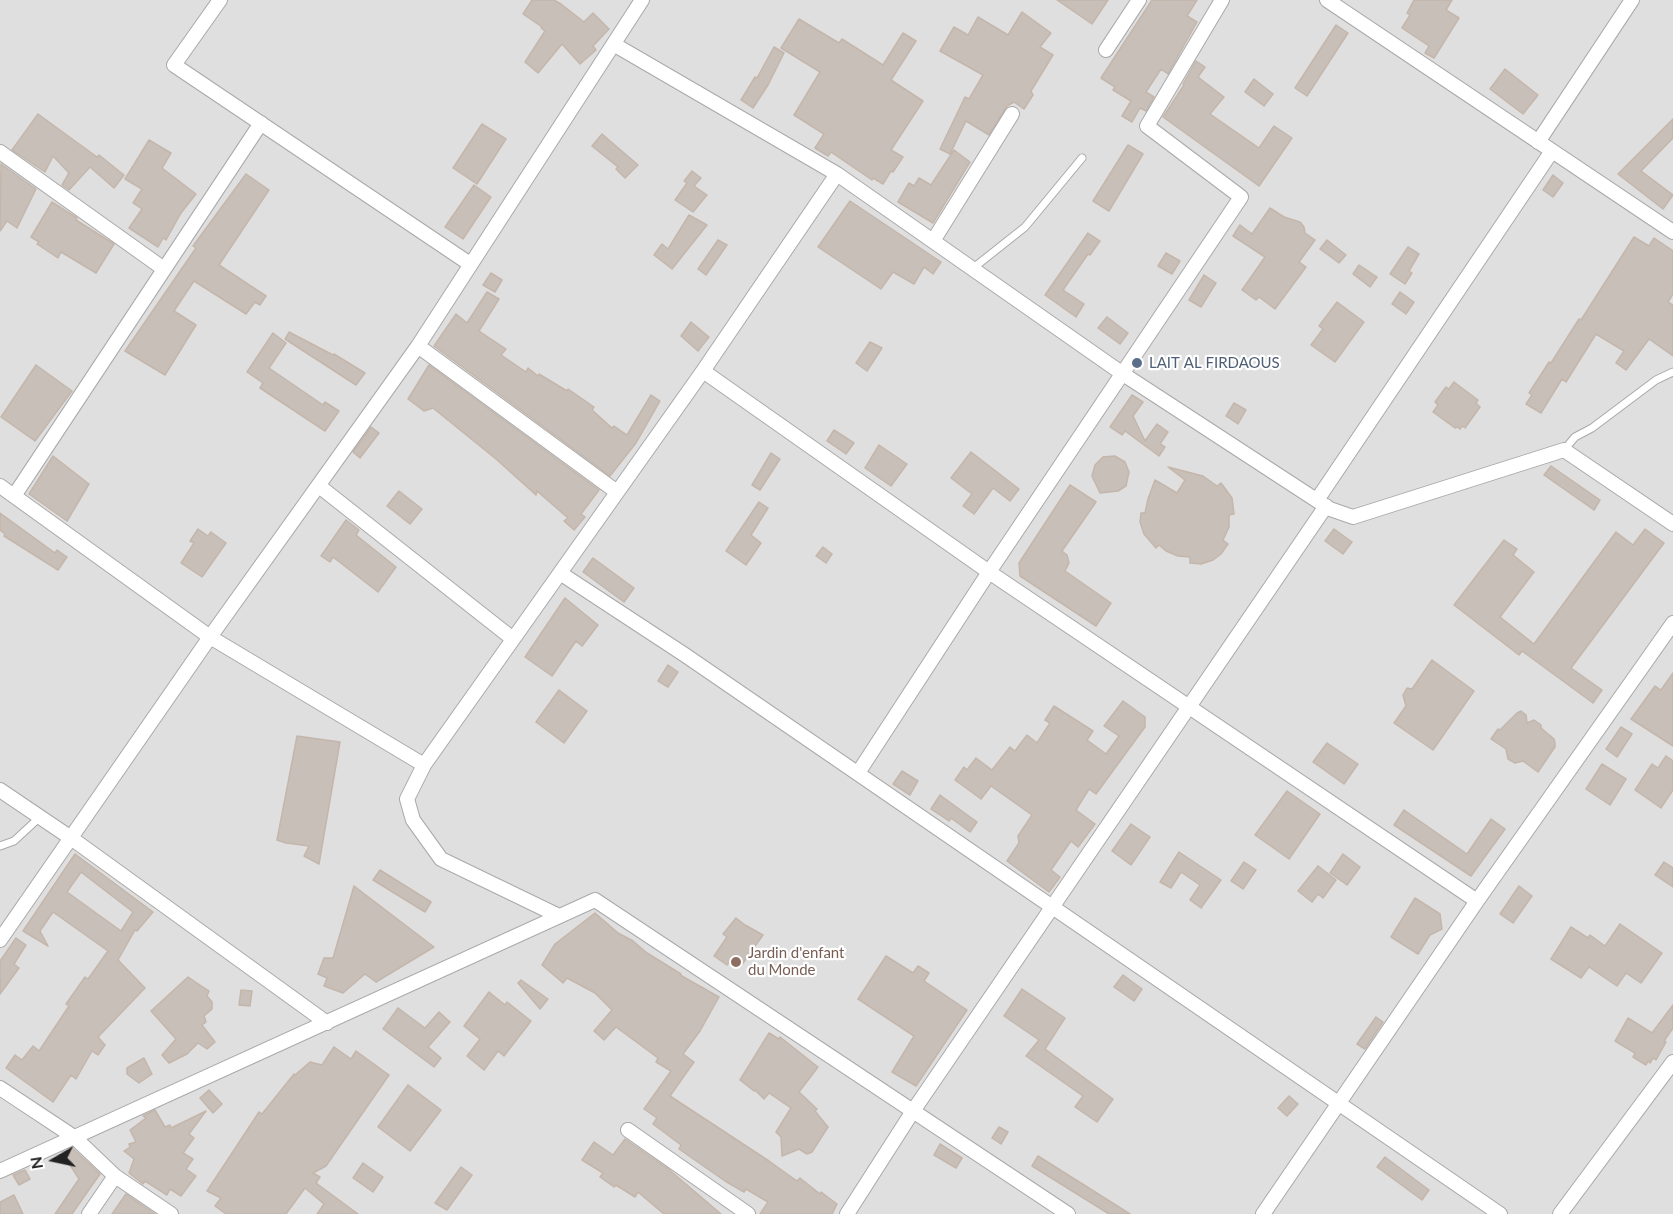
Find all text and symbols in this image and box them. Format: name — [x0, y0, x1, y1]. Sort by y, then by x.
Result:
place label: LAIT AL FIRDAOUS — [1149, 354, 1280, 372]
marker: LAIT AL FIRDAOUS — [1130, 356, 1144, 370]
place label: Jardin d'enfant du Monde — [748, 944, 845, 979]
marker: Jardin d'enfant du Monde — [729, 955, 743, 969]
north arrow — [24, 1130, 84, 1190]
text: N — [25, 1155, 46, 1170]

